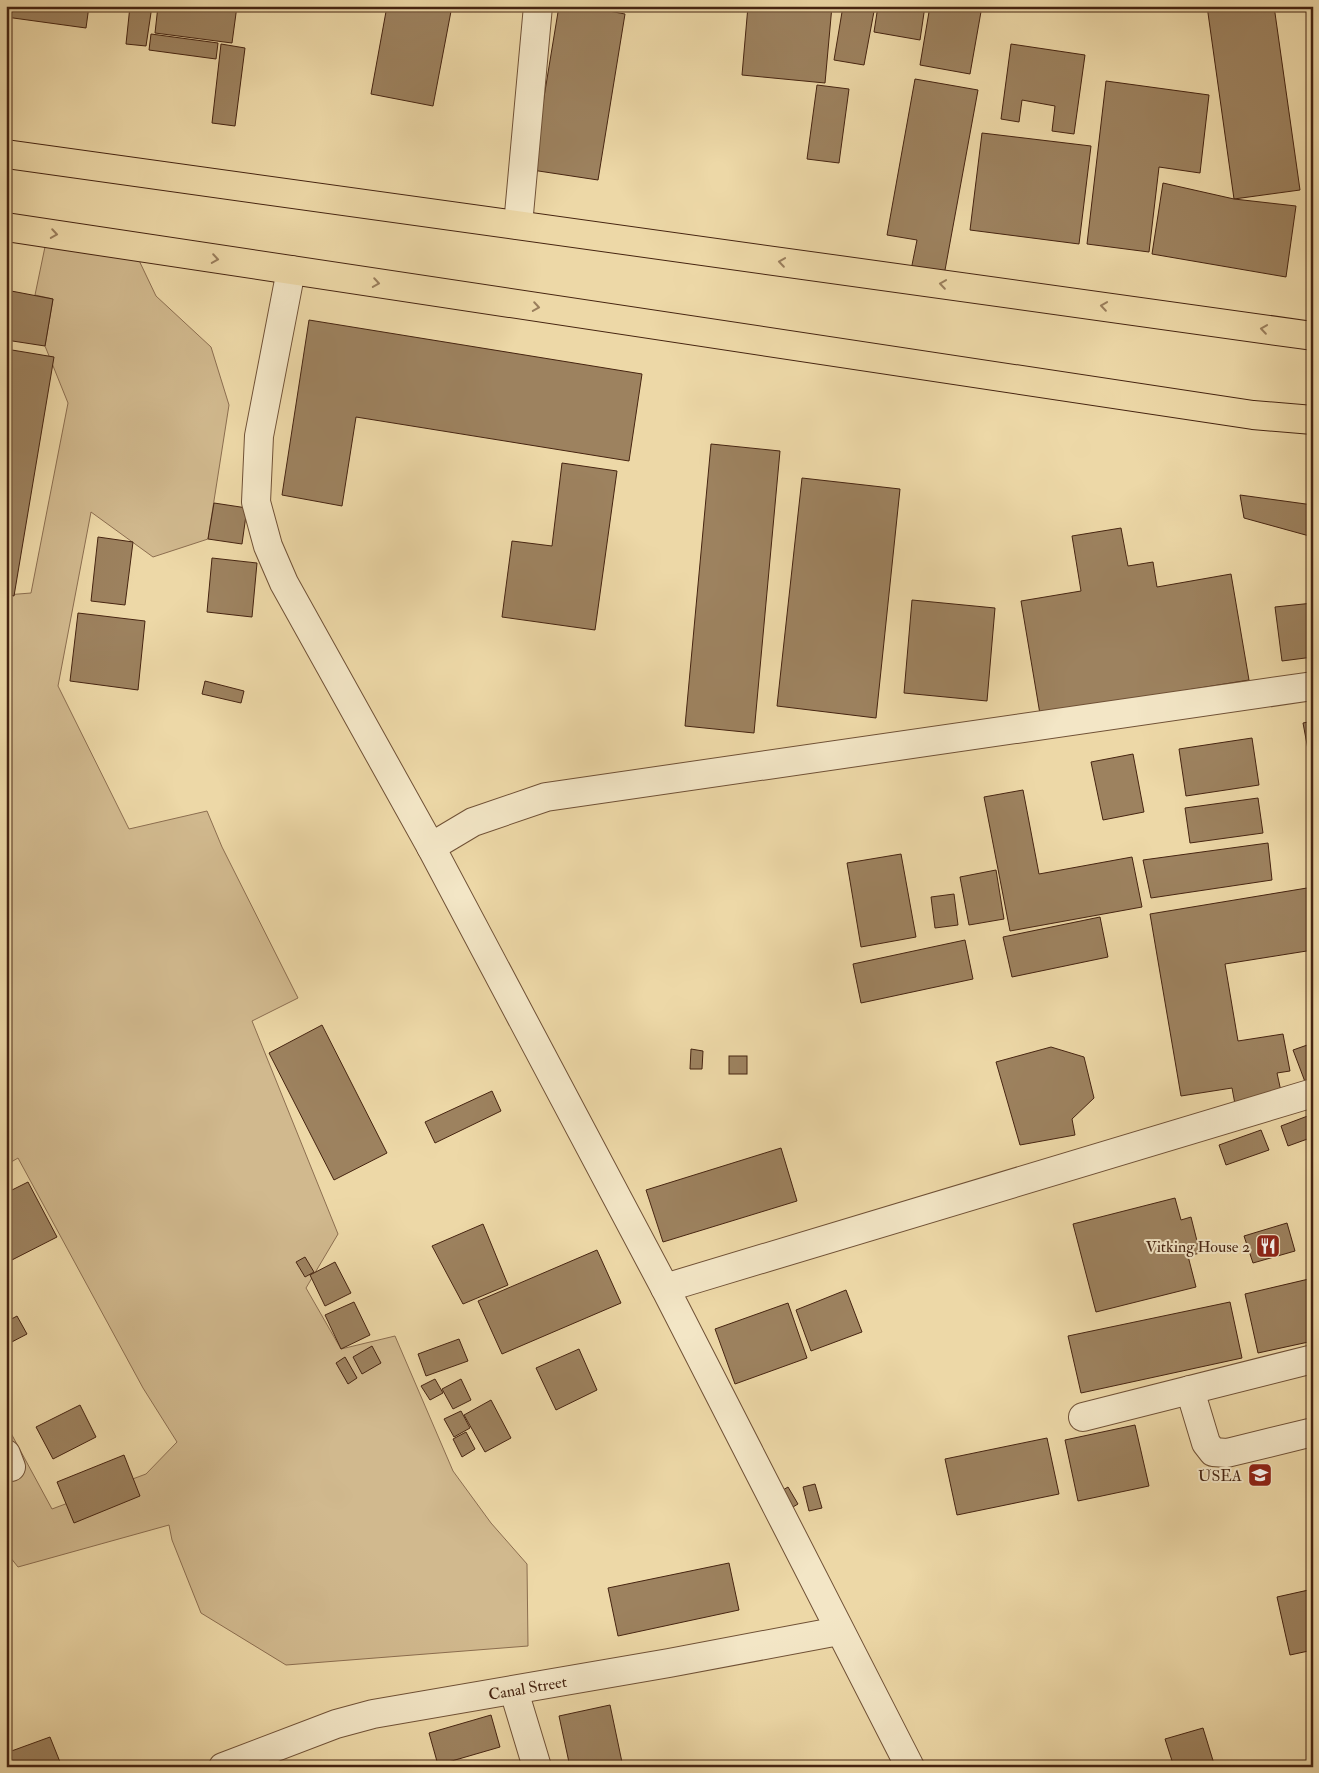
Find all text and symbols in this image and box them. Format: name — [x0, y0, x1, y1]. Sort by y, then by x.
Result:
one-way arrow — [51, 228, 59, 239]
one-way arrow — [211, 253, 219, 263]
one-way arrow — [777, 257, 785, 268]
one-way arrow — [372, 277, 380, 288]
one-way arrow — [938, 279, 946, 290]
one-way arrow — [532, 302, 541, 312]
one-way arrow — [1099, 302, 1108, 312]
one-way arrow — [1260, 324, 1268, 335]
restaurant icon: Vitking House 2 — [1255, 1233, 1281, 1259]
place label: Vitking House 2 — [1145, 1237, 1250, 1257]
school or university icon: USEA — [1247, 1462, 1273, 1488]
place label: USEA — [1198, 1466, 1242, 1486]
street label: Canal Street — [487, 1672, 568, 1705]

